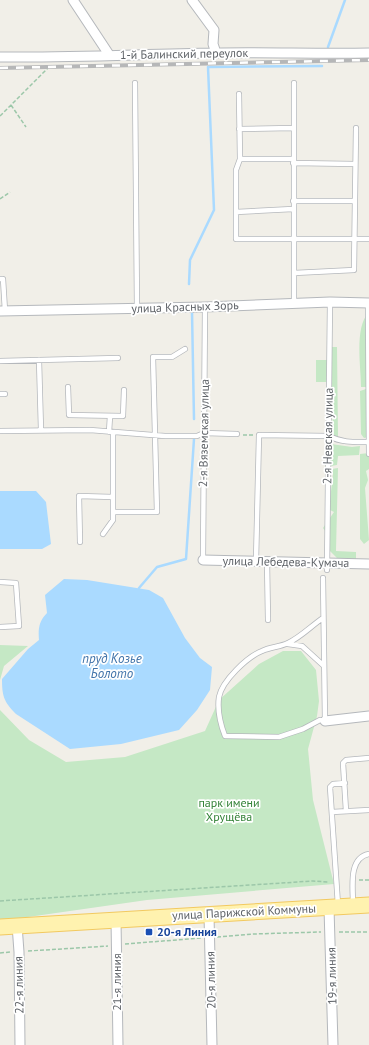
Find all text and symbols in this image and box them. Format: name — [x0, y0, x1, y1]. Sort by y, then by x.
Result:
street label: 1-й Балинский переулок — [120, 45, 248, 62]
street label: улица Красных Зорь — [131, 297, 239, 316]
street label: 2-я Вяземская улица — [195, 379, 212, 487]
street label: 2-я Невская улица — [319, 388, 336, 484]
street label: улица Лебедева-Кумача — [223, 553, 350, 570]
water label: пруд Козье Болото — [82, 650, 142, 682]
park label: парк имени Хрущёва — [198, 795, 260, 824]
street label: улица Парижской Коммуны — [172, 900, 316, 923]
place label: 20-я Линия — [157, 924, 217, 939]
marker: 20-я Линия — [144, 927, 154, 937]
street label: 19-я линия — [323, 947, 340, 1005]
street label: 20-я линия — [202, 951, 219, 1009]
street label: 21-я линия — [109, 953, 124, 1011]
street label: 22-я линия — [10, 956, 27, 1014]

